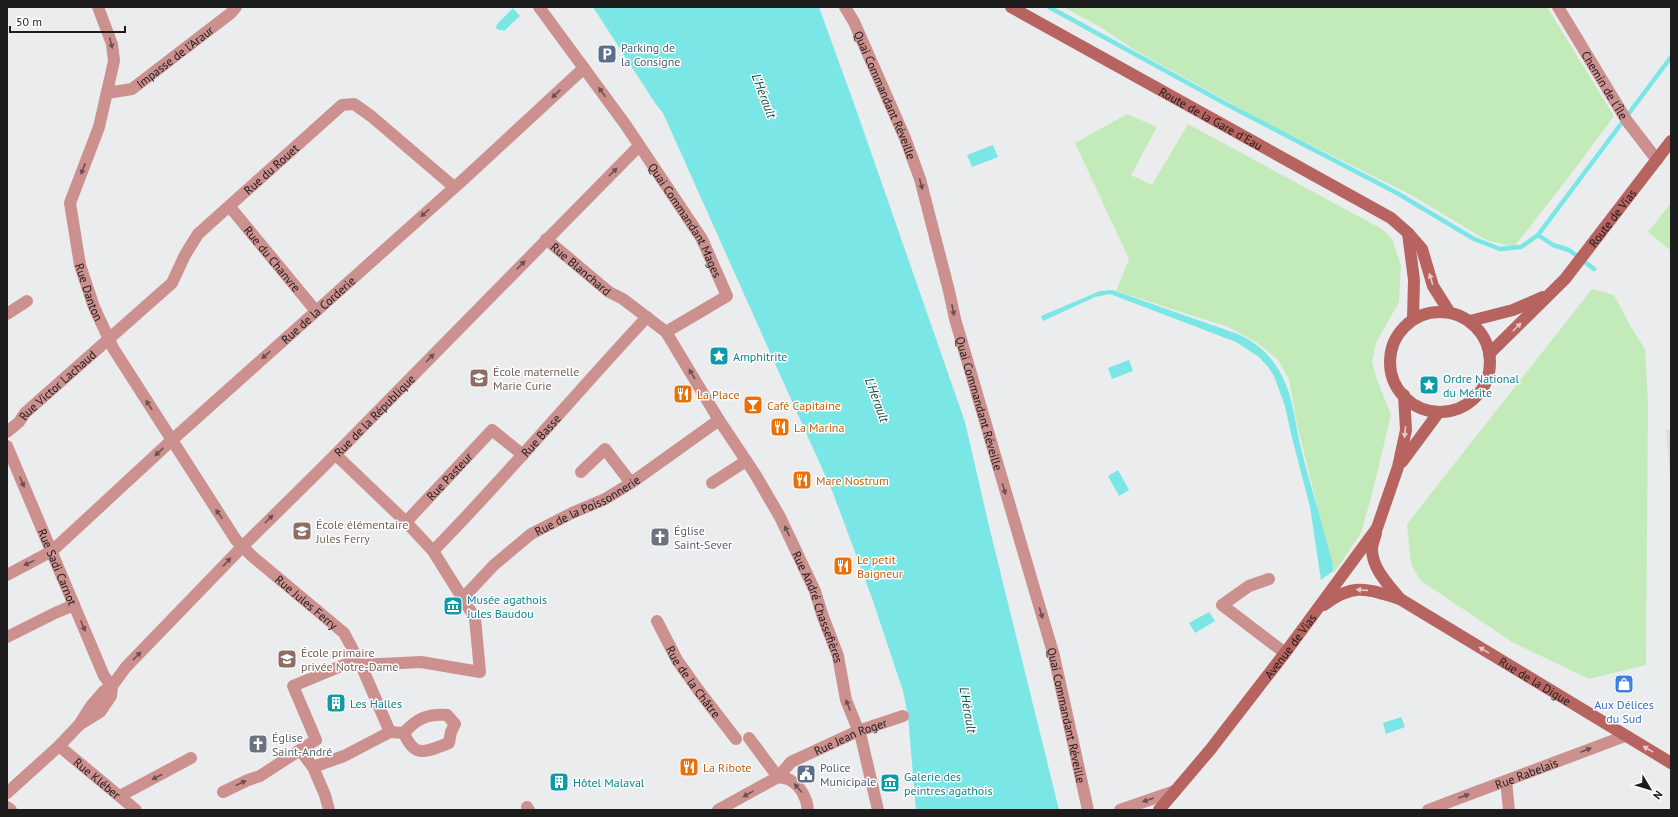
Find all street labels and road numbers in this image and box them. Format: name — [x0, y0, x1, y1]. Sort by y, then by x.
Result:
street label: Impasse de l'Araur — [133, 22, 216, 91]
street label: Quai Commandant Réveille — [851, 28, 920, 161]
street label: Chemin de l'Île — [1579, 48, 1632, 122]
street label: Route de la Gare d'Eau — [1157, 83, 1266, 153]
street label: Rue du Rouet — [240, 140, 301, 197]
street label: Quai Commandant Mages — [646, 160, 725, 280]
street label: Route de Vias — [1585, 186, 1639, 250]
street label: Rue du Chanvre — [241, 223, 304, 295]
street label: Rue Blanchard — [548, 239, 614, 298]
street label: Rue Danton — [72, 261, 107, 323]
street label: Rue de la Corderie — [278, 273, 358, 347]
street label: Quai Commandant Réveille — [953, 335, 1007, 472]
street label: Rue Victor Lachaud — [15, 347, 99, 423]
street label: Rue de la République — [331, 371, 418, 459]
street label: Rue Basse — [517, 411, 563, 460]
street label: Rue Pasteur — [423, 449, 475, 503]
street label: Rue de la Poissonnerie — [532, 472, 643, 538]
street label: Rue Sadi Carnot — [35, 526, 81, 607]
street label: Rue André Chassefières — [790, 548, 847, 664]
street label: Rue Jules Ferry — [272, 571, 341, 632]
street label: Avenue de Vias — [1261, 610, 1319, 681]
street label: Rue de la Châtre — [663, 643, 724, 721]
street label: Quai Commandant Réveille — [1044, 645, 1089, 785]
street label: Rue de la Digue — [1496, 653, 1574, 708]
street label: Rue Jean Roger — [811, 714, 889, 758]
street label: Rue Kléber — [71, 754, 124, 802]
street label: Rue Rabelais — [1493, 754, 1560, 792]

